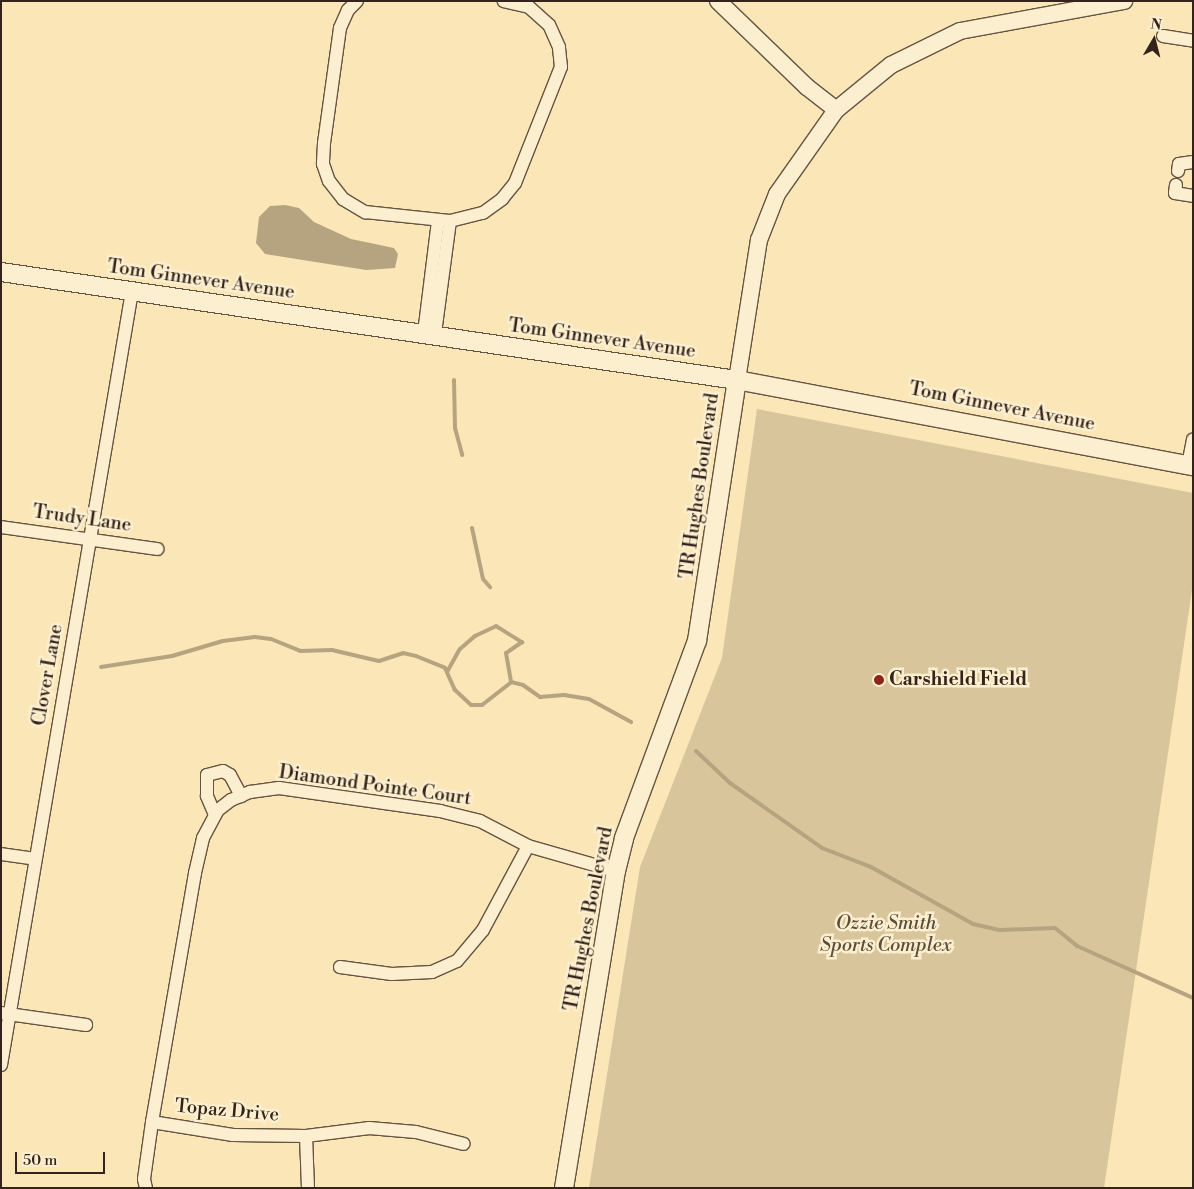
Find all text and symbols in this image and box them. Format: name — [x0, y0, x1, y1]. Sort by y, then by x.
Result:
north arrow — [1129, 15, 1179, 65]
text: N — [1149, 15, 1163, 35]
street label: Tom Ginnever Avenue — [106, 256, 296, 304]
street label: Tom Ginnever Avenue — [507, 315, 697, 363]
street label: Tom Ginnever Avenue — [907, 378, 1097, 436]
street label: TR Hughes Boulevard — [676, 392, 724, 580]
street label: Trudy Lane — [31, 501, 133, 537]
street label: Clover Lane — [28, 622, 68, 728]
place label: Carshield Field — [889, 669, 1027, 691]
marker: Carshield Field — [873, 674, 885, 686]
street label: Diamond Pointe Court — [277, 761, 473, 811]
street label: TR Hughes Boulevard — [560, 825, 618, 1013]
park label: Ozzie Smith Sports Complex — [820, 913, 952, 957]
street label: Topaz Drive — [174, 1095, 280, 1127]
scale bar — [18, 1142, 108, 1174]
text: 50 m — [23, 1151, 57, 1170]

